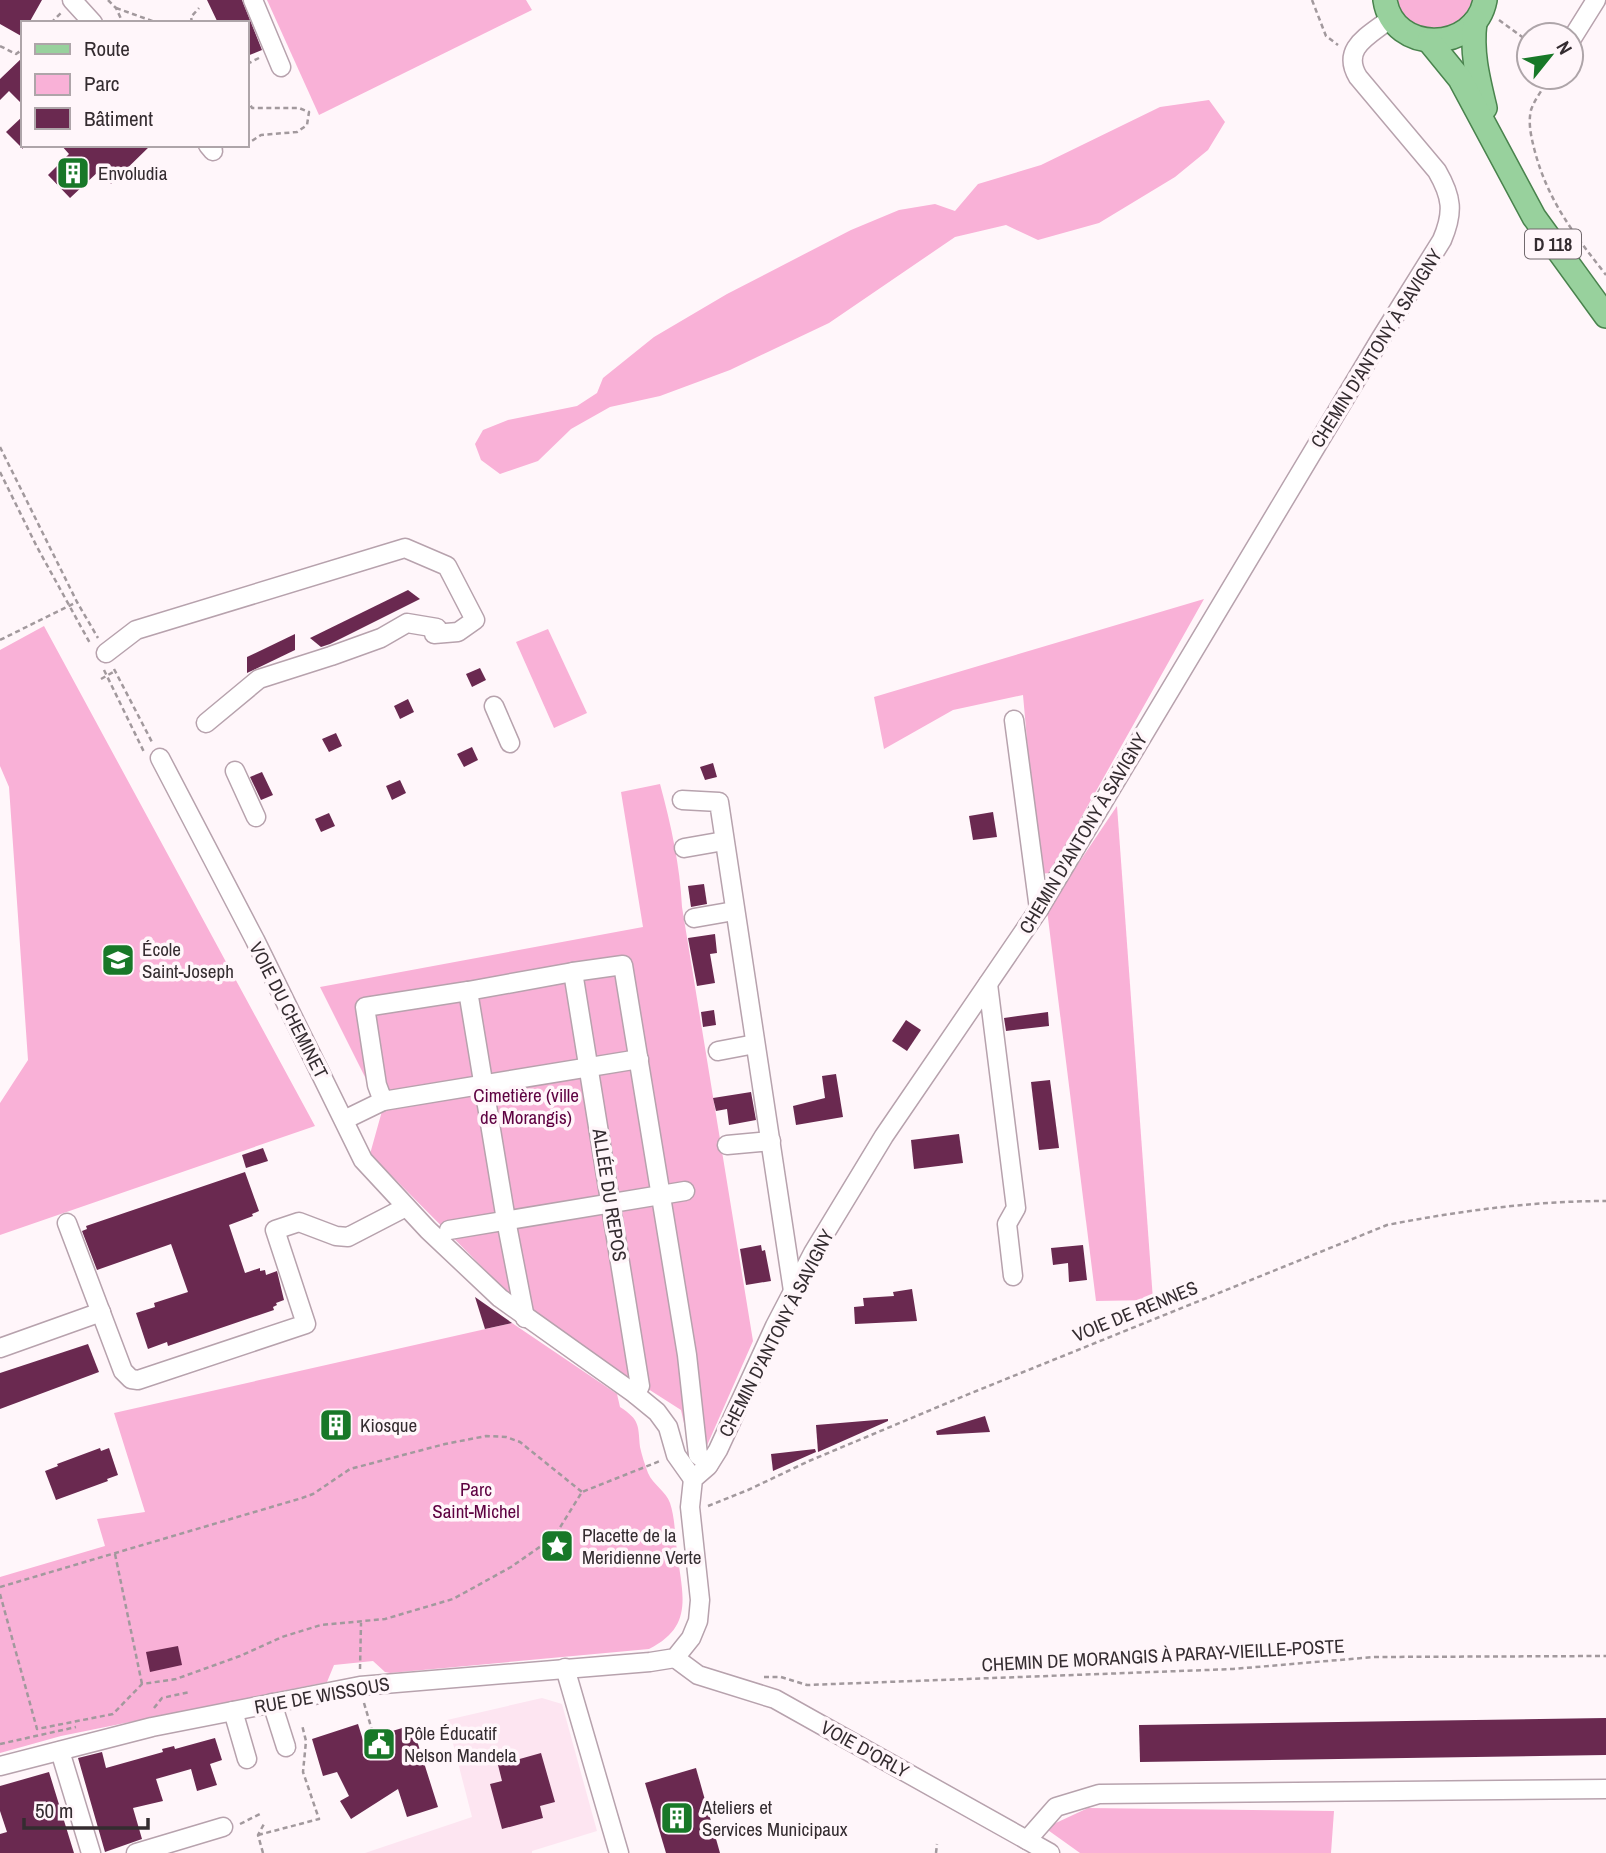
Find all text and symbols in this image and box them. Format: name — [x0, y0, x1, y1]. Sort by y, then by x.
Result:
legend — [21, 21, 248, 147]
north arrow — [1515, 21, 1585, 91]
text: Route — [84, 34, 130, 63]
text: N — [1551, 36, 1579, 59]
text: Parc — [84, 69, 119, 98]
text: Bâtiment — [84, 104, 153, 133]
building icon: Envoludia — [54, 154, 92, 192]
place label: Envoludia — [98, 160, 168, 186]
road number: D 118 — [1525, 230, 1581, 258]
street label: CHEMIN D'ANTONY À SAVIGNY — [1304, 243, 1448, 452]
street label: CHEMIN D'ANTONY À SAVIGNY — [1013, 727, 1154, 938]
place label: École Saint-Joseph — [142, 936, 234, 984]
street label: VOIE DU CHEMINET — [243, 937, 335, 1083]
school or university icon: École Saint-Joseph — [99, 941, 137, 979]
park label: Cimetière (ville de Morangis) — [473, 1082, 579, 1130]
street label: ALLÉE DU REPOS — [587, 1126, 633, 1263]
street label: CHEMIN D'ANTONY À SAVIGNY — [712, 1224, 840, 1441]
street label: VOIE DE RENNES — [1069, 1274, 1201, 1348]
building icon: Kiosque — [317, 1406, 355, 1444]
place label: Kiosque — [360, 1412, 417, 1438]
park label: Parc Saint-Michel — [432, 1476, 520, 1524]
place label: Placette de la Meridienne Verte — [582, 1522, 702, 1570]
place icon: Placette de la Meridienne Verte — [538, 1527, 576, 1565]
street label: CHEMIN DE MORANGIS À PARAY-VIEILLE-POSTE — [981, 1633, 1345, 1677]
street label: RUE DE WISSOUS — [252, 1670, 392, 1720]
street label: VOIE D'ORLY — [816, 1714, 914, 1784]
place label: Pôle Éducatif Nelson Mandela — [404, 1720, 517, 1768]
public building icon: Pôle Éducatif Nelson Mandela — [360, 1725, 398, 1763]
scale bar — [24, 1786, 149, 1830]
place label: Ateliers et Services Municipaux — [701, 1794, 848, 1842]
text: 50 m — [35, 1796, 73, 1825]
building icon: Ateliers et Services Municipaux — [658, 1799, 696, 1837]

